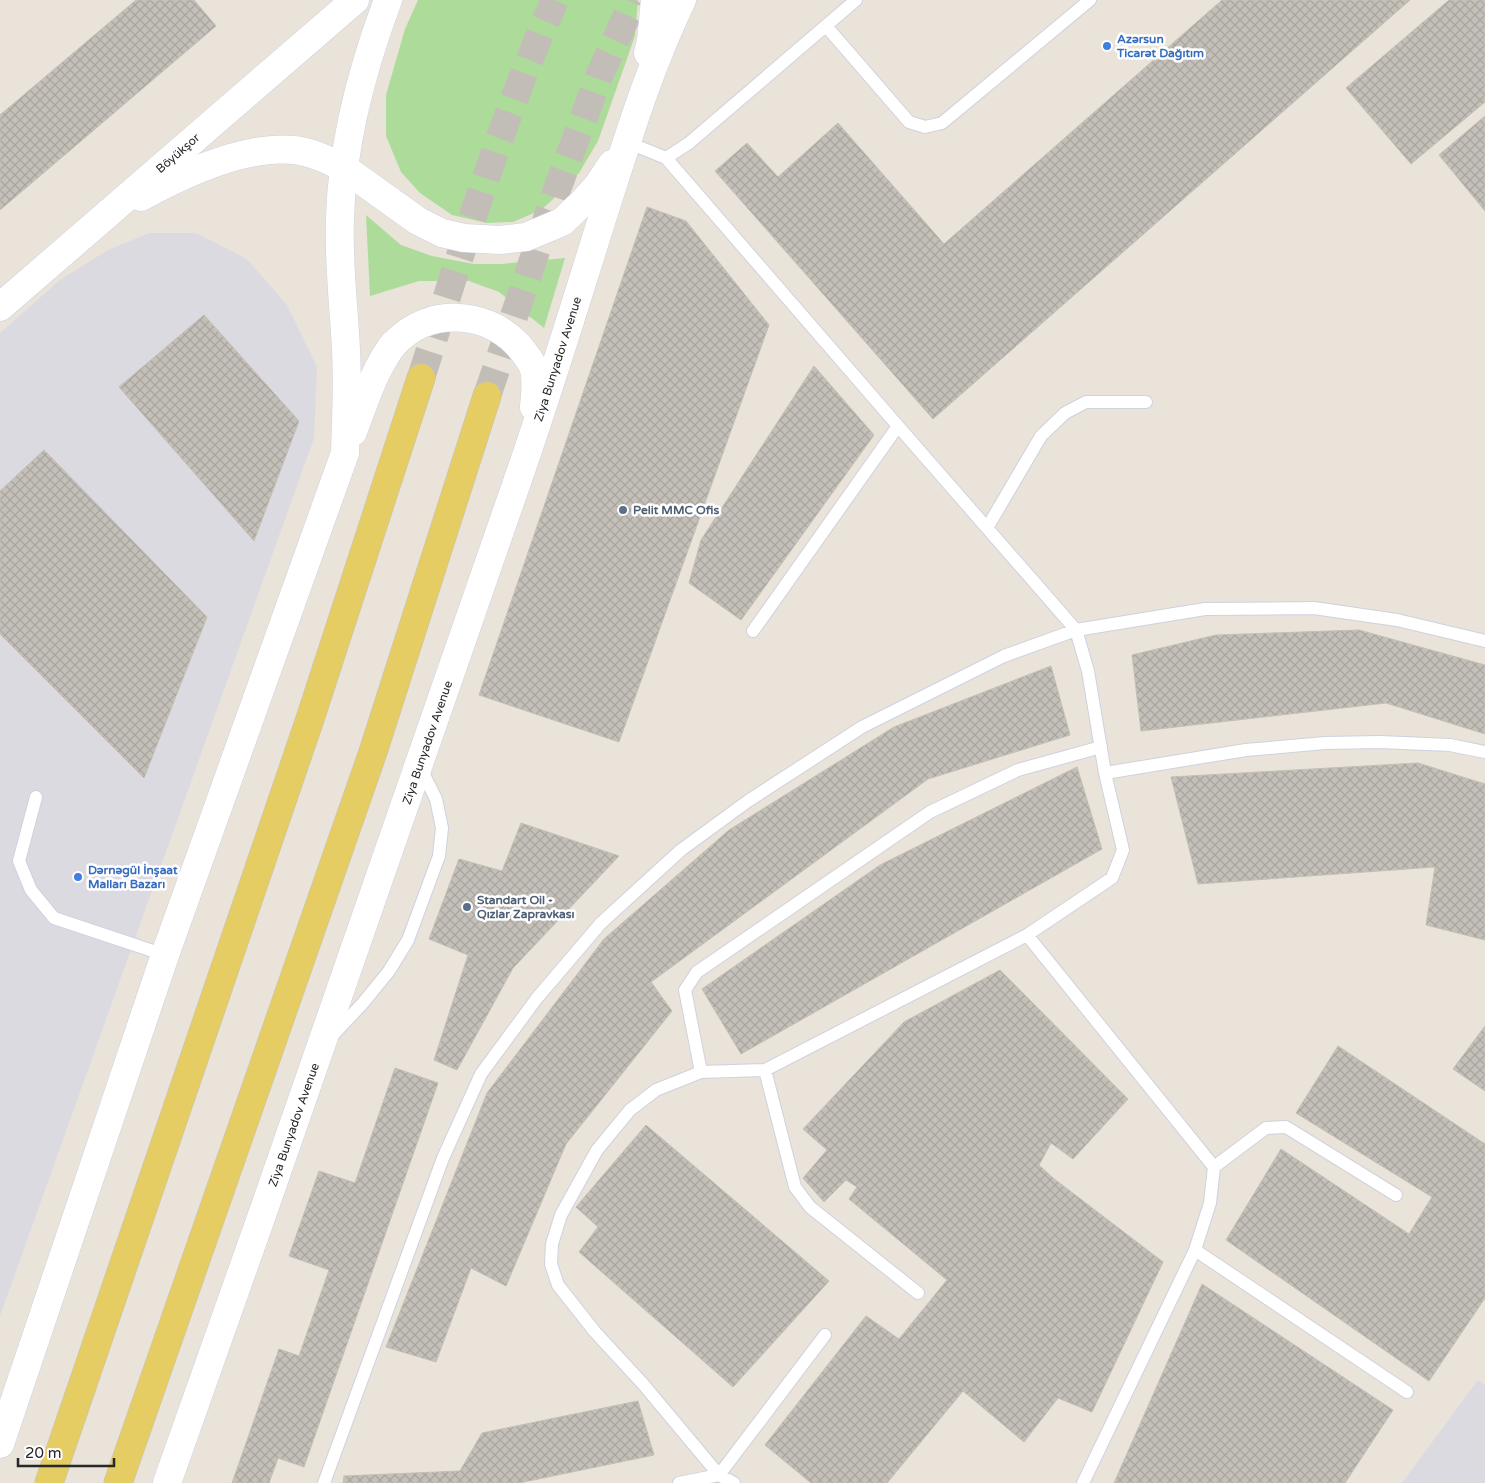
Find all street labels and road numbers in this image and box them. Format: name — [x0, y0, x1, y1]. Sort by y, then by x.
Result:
street label: Böyükşor — [153, 130, 203, 176]
street label: Ziya Bunyadov Avenue — [531, 295, 584, 423]
street label: Ziya Bunyadov Avenue — [400, 679, 455, 806]
street label: Ziya Bunyadov Avenue — [266, 1061, 322, 1188]

